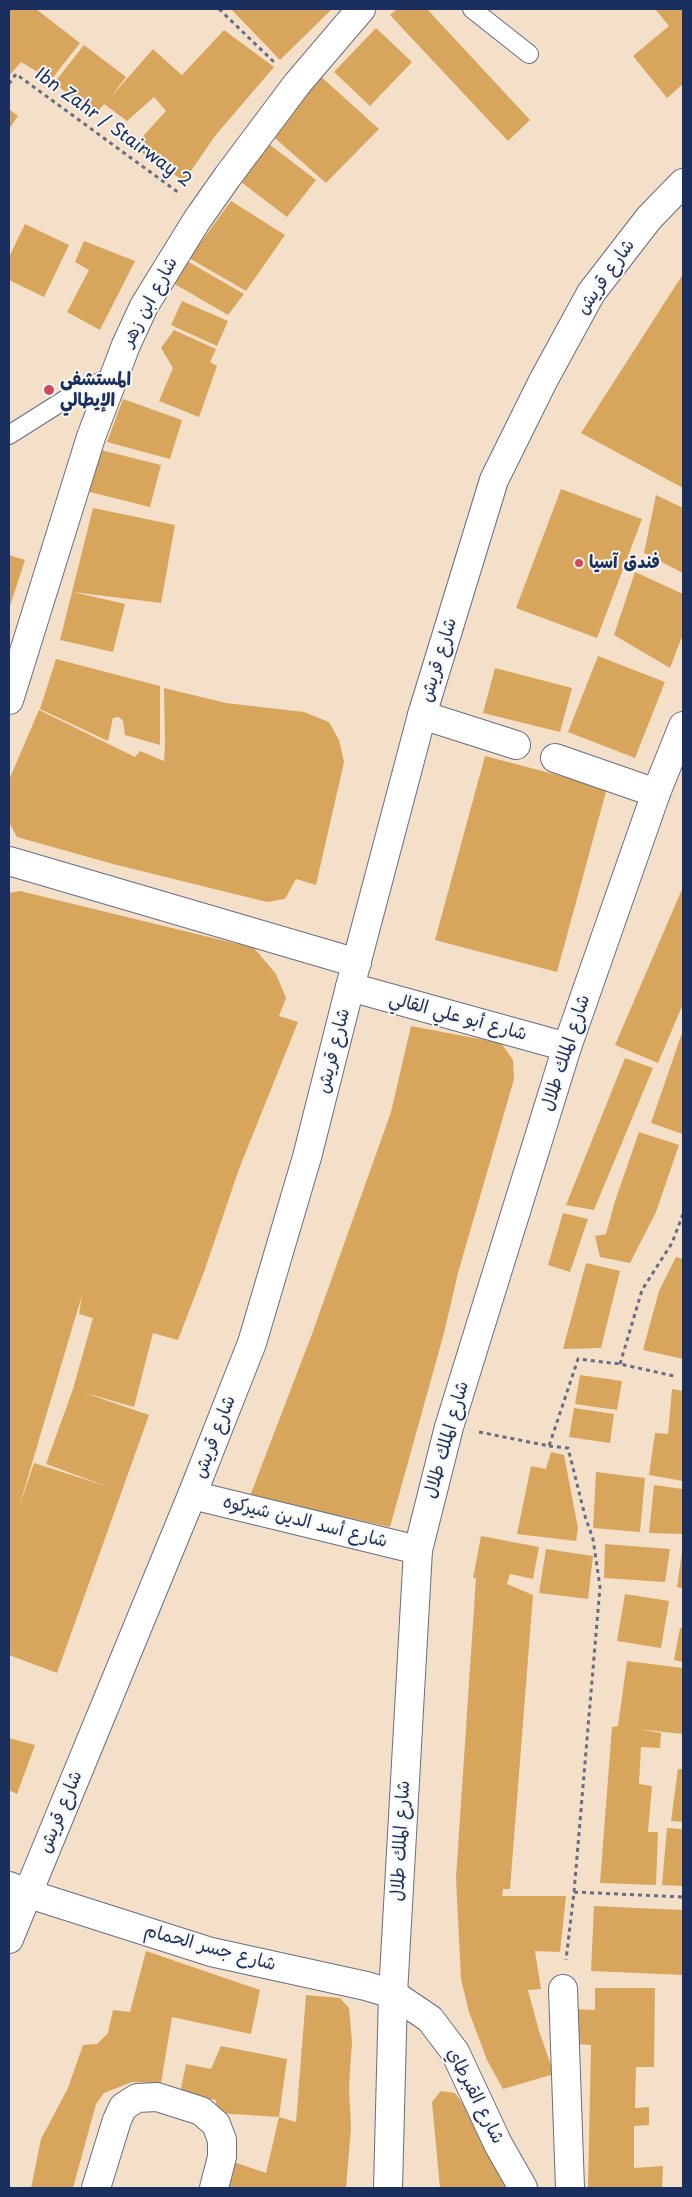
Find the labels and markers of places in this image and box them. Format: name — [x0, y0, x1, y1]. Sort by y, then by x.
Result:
place label: المستشفى الإيطالي — [60, 369, 131, 412]
marker: المستشفى الإيطالي — [42, 383, 56, 397]
place label: فندق آسيا — [589, 552, 660, 574]
marker: فندق آسيا — [573, 557, 585, 569]

